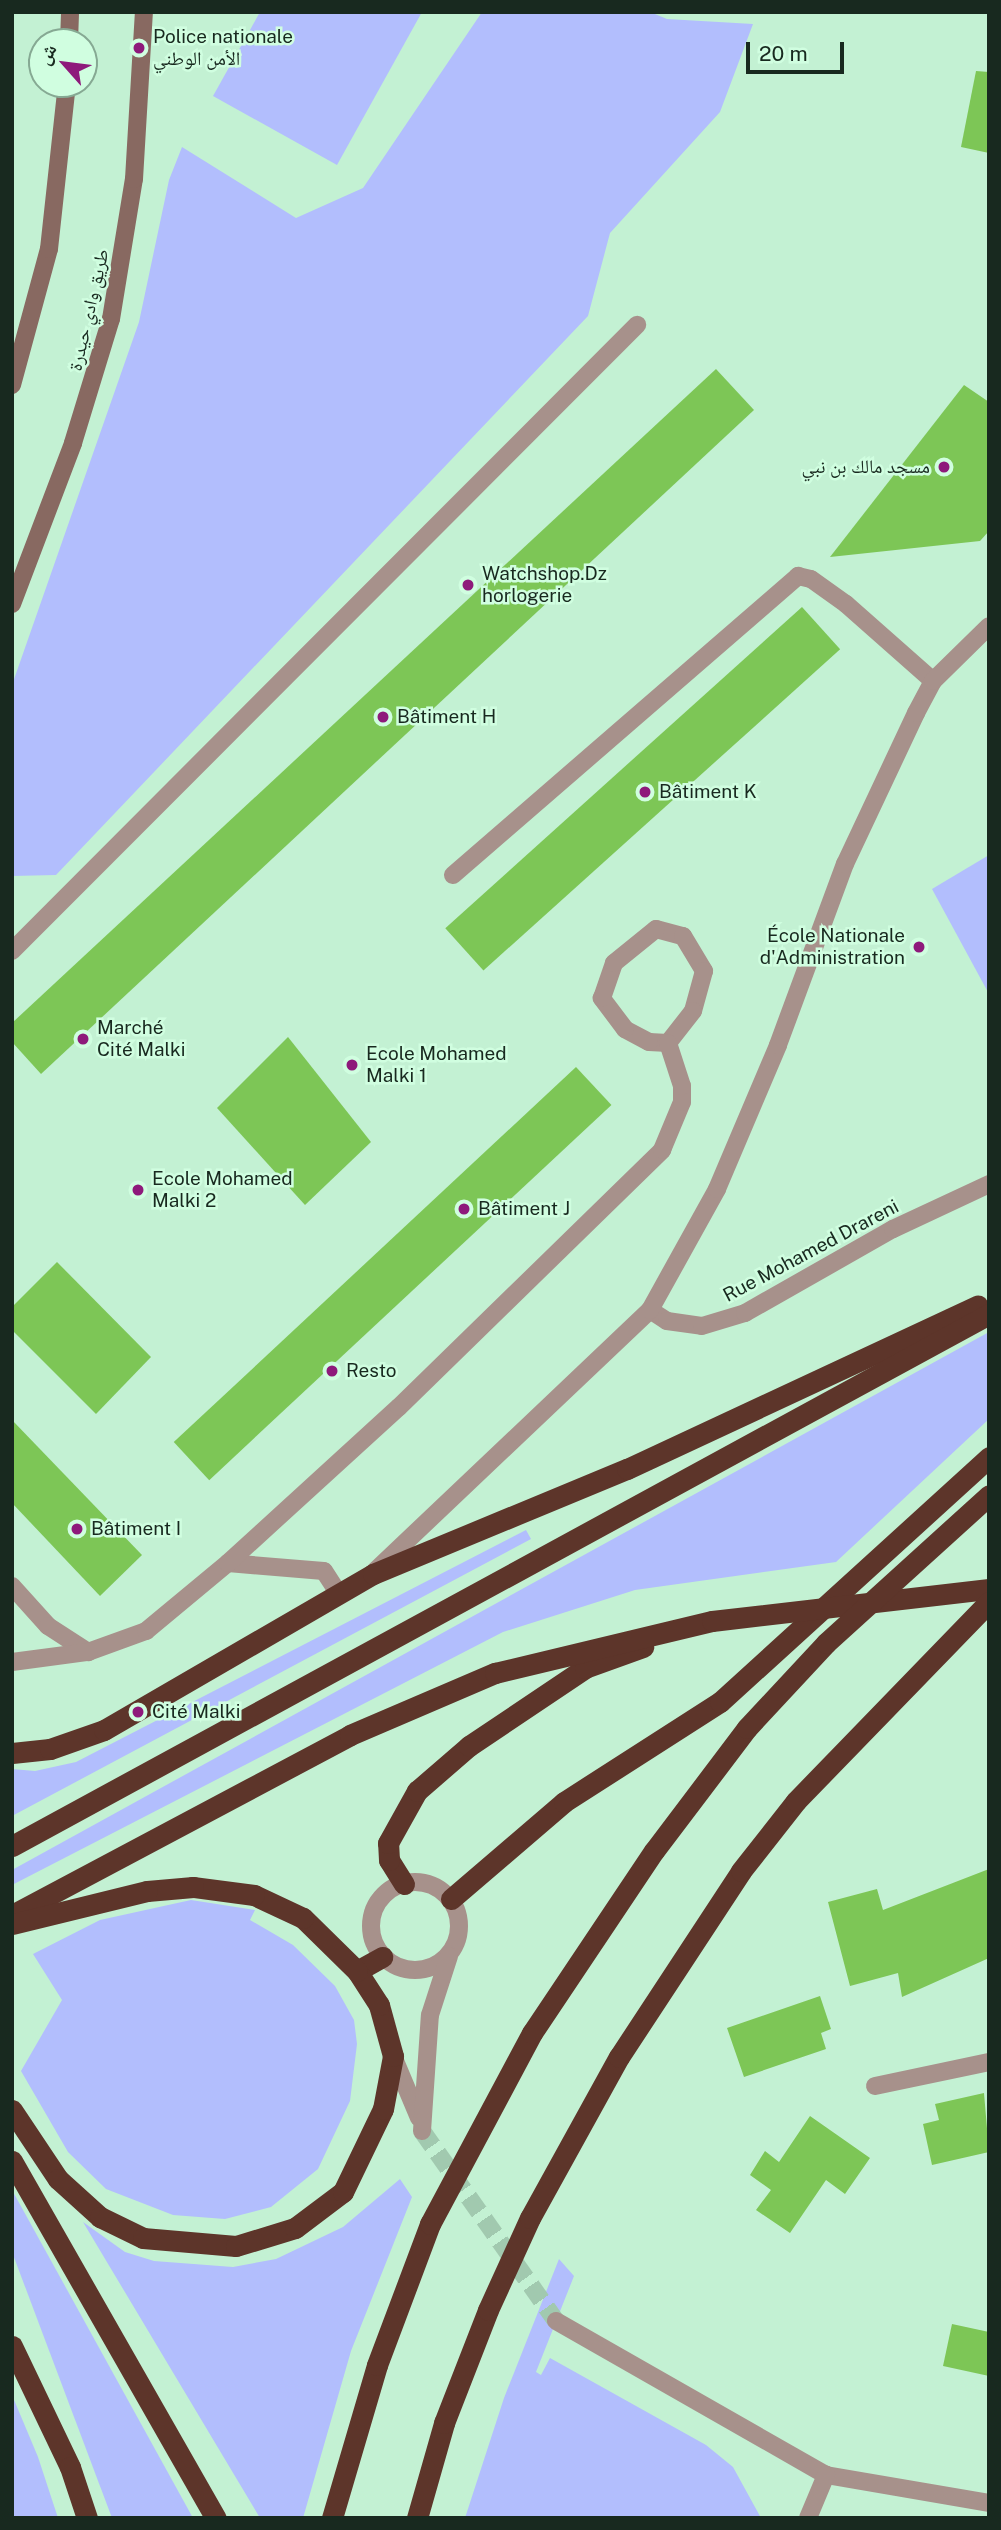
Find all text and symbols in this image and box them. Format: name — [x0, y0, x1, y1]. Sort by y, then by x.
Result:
place label: Police nationale الأمن الوطني — [153, 26, 293, 70]
north arrow — [28, 28, 98, 98]
scale bar — [749, 28, 847, 72]
text: ش — [32, 40, 61, 68]
marker: Police nationale الأمن الوطني — [131, 40, 147, 56]
text: 20 m — [759, 41, 808, 66]
street label: طريق وادي حيدرة — [64, 247, 114, 373]
place label: مسجد مالك بن نبي — [802, 456, 930, 478]
marker: مسجد مالك بن نبي — [936, 459, 952, 475]
place label: Watchshop.Dz horlogerie — [482, 563, 607, 607]
marker: Watchshop.Dz horlogerie — [460, 577, 476, 593]
place label: Bâtiment H — [397, 706, 496, 728]
marker: Bâtiment H — [375, 709, 391, 725]
place label: Bâtiment K — [659, 781, 757, 803]
marker: Bâtiment K — [637, 784, 653, 800]
place label: École Nationale d'Administration — [760, 925, 905, 969]
marker: École Nationale d'Administration — [911, 939, 927, 955]
place label: Marché Cité Malki — [97, 1017, 186, 1061]
marker: Marché Cité Malki — [75, 1031, 91, 1047]
place label: Ecole Mohamed Malki 1 — [366, 1043, 507, 1087]
marker: Ecole Mohamed Malki 1 — [344, 1057, 360, 1073]
place label: Ecole Mohamed Malki 2 — [152, 1168, 293, 1212]
marker: Ecole Mohamed Malki 2 — [130, 1182, 146, 1198]
street label: Rue Mohamed Drareni — [719, 1195, 903, 1307]
place label: Bâtiment J — [478, 1198, 570, 1220]
marker: Bâtiment J — [456, 1201, 472, 1217]
place label: Resto — [346, 1360, 397, 1382]
marker: Resto — [324, 1363, 340, 1379]
place label: Bâtiment I — [91, 1518, 181, 1540]
marker: Bâtiment I — [69, 1521, 85, 1537]
place label: Cité Malki — [152, 1701, 241, 1723]
marker: Cité Malki — [130, 1704, 146, 1720]

